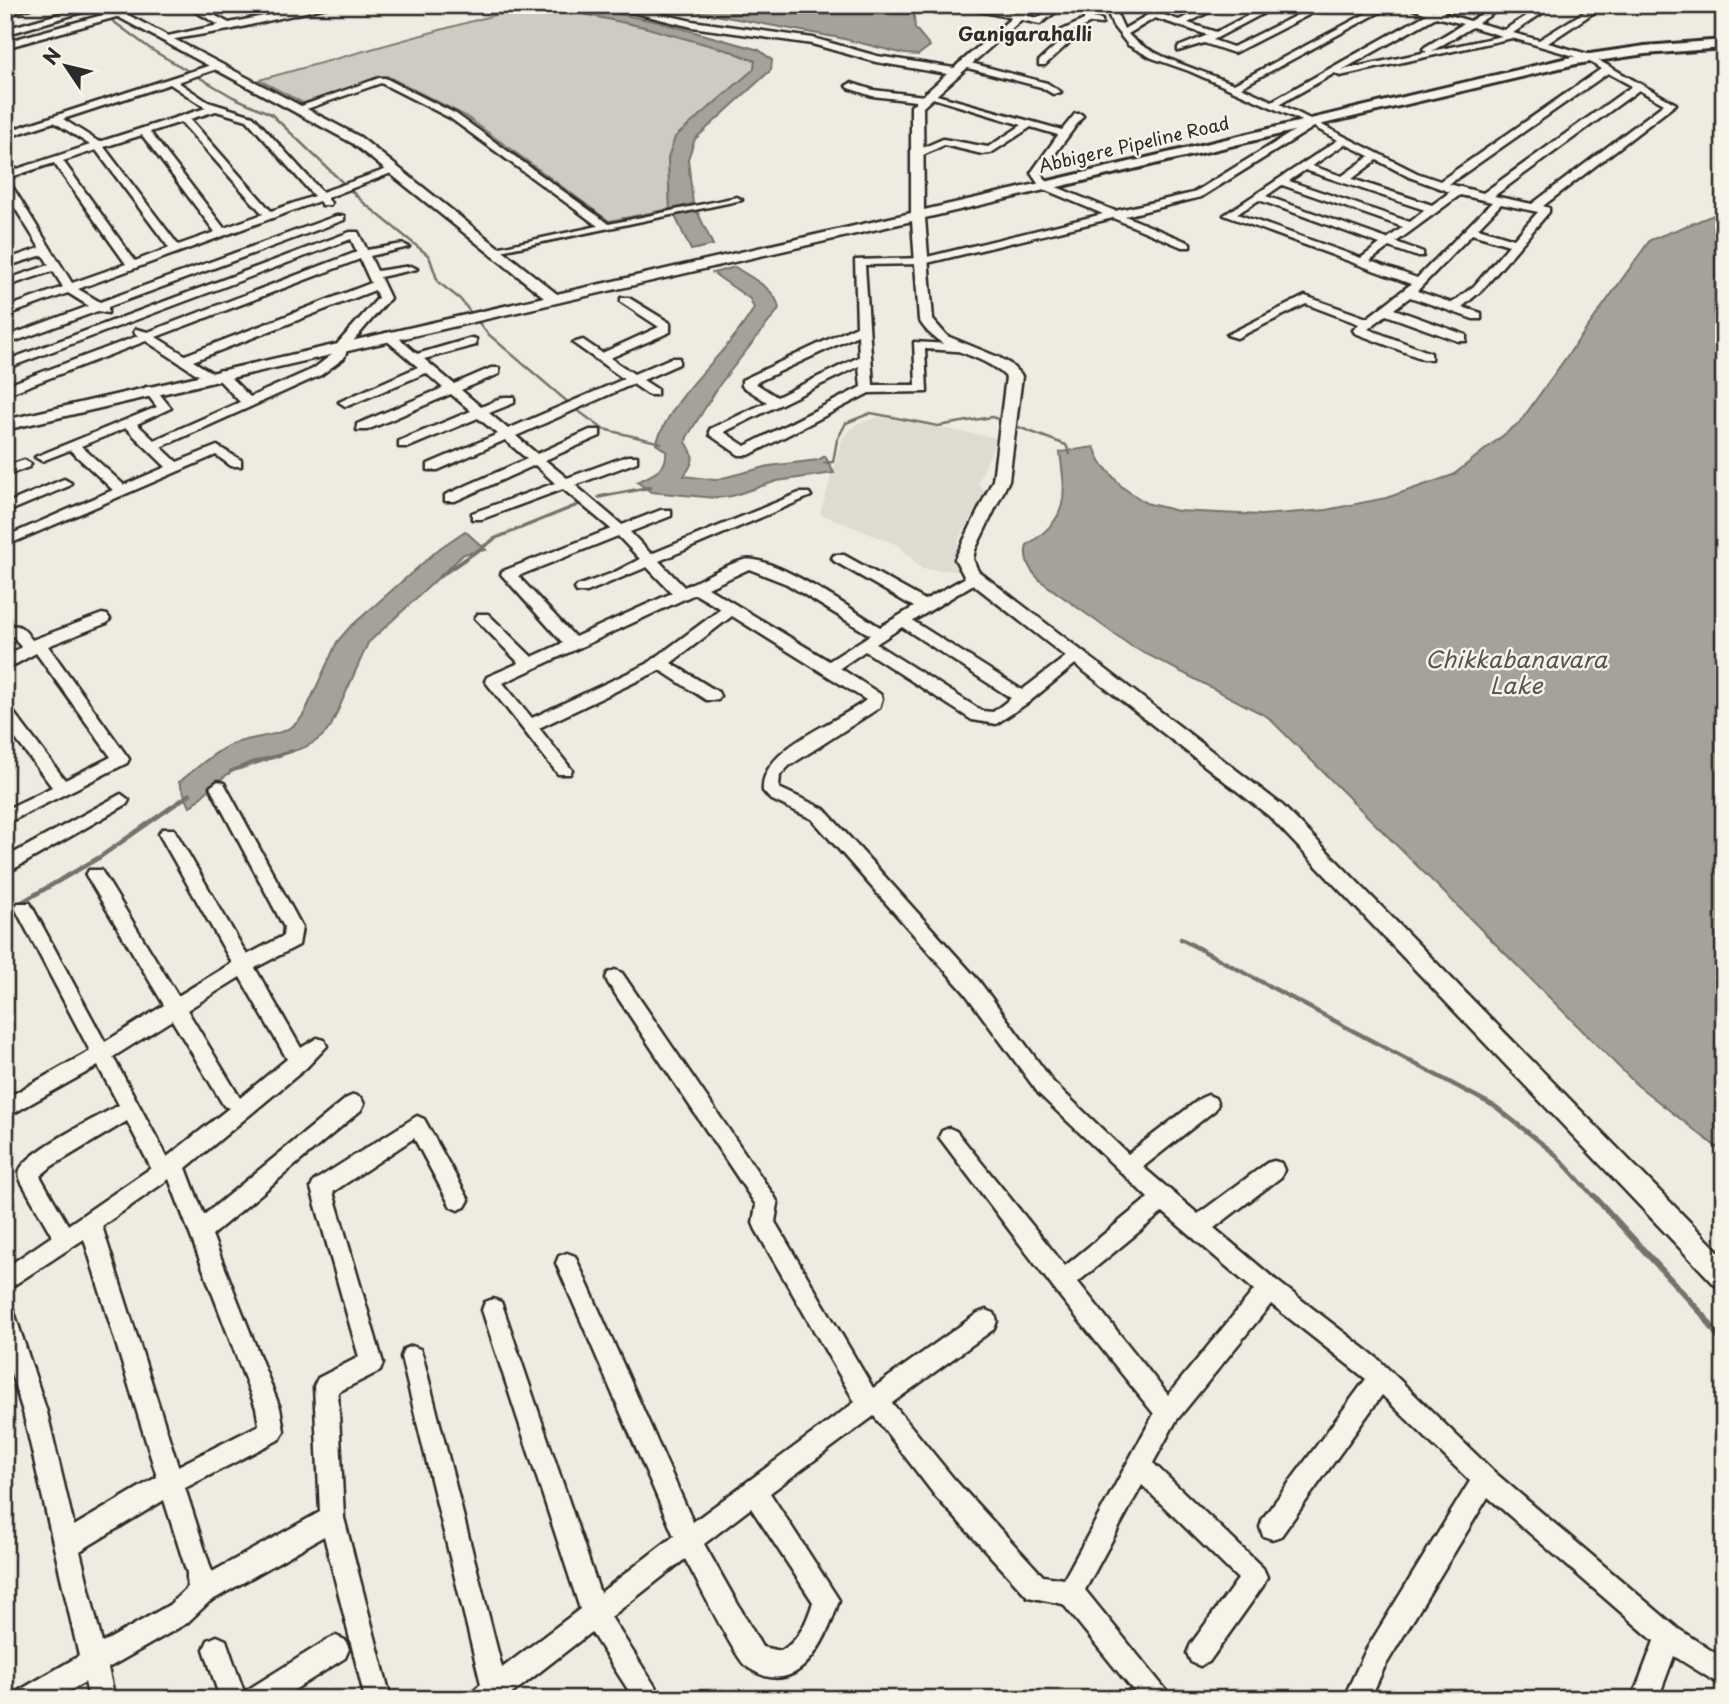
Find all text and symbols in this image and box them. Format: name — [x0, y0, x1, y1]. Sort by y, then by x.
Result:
district label: Ganigarahalli — [958, 19, 1092, 47]
north arrow — [32, 32, 102, 102]
text: N — [35, 41, 67, 70]
street label: Abbigere Pipeline Road — [1035, 108, 1232, 179]
water label: Chikkabanavara Lake — [1425, 641, 1607, 702]

